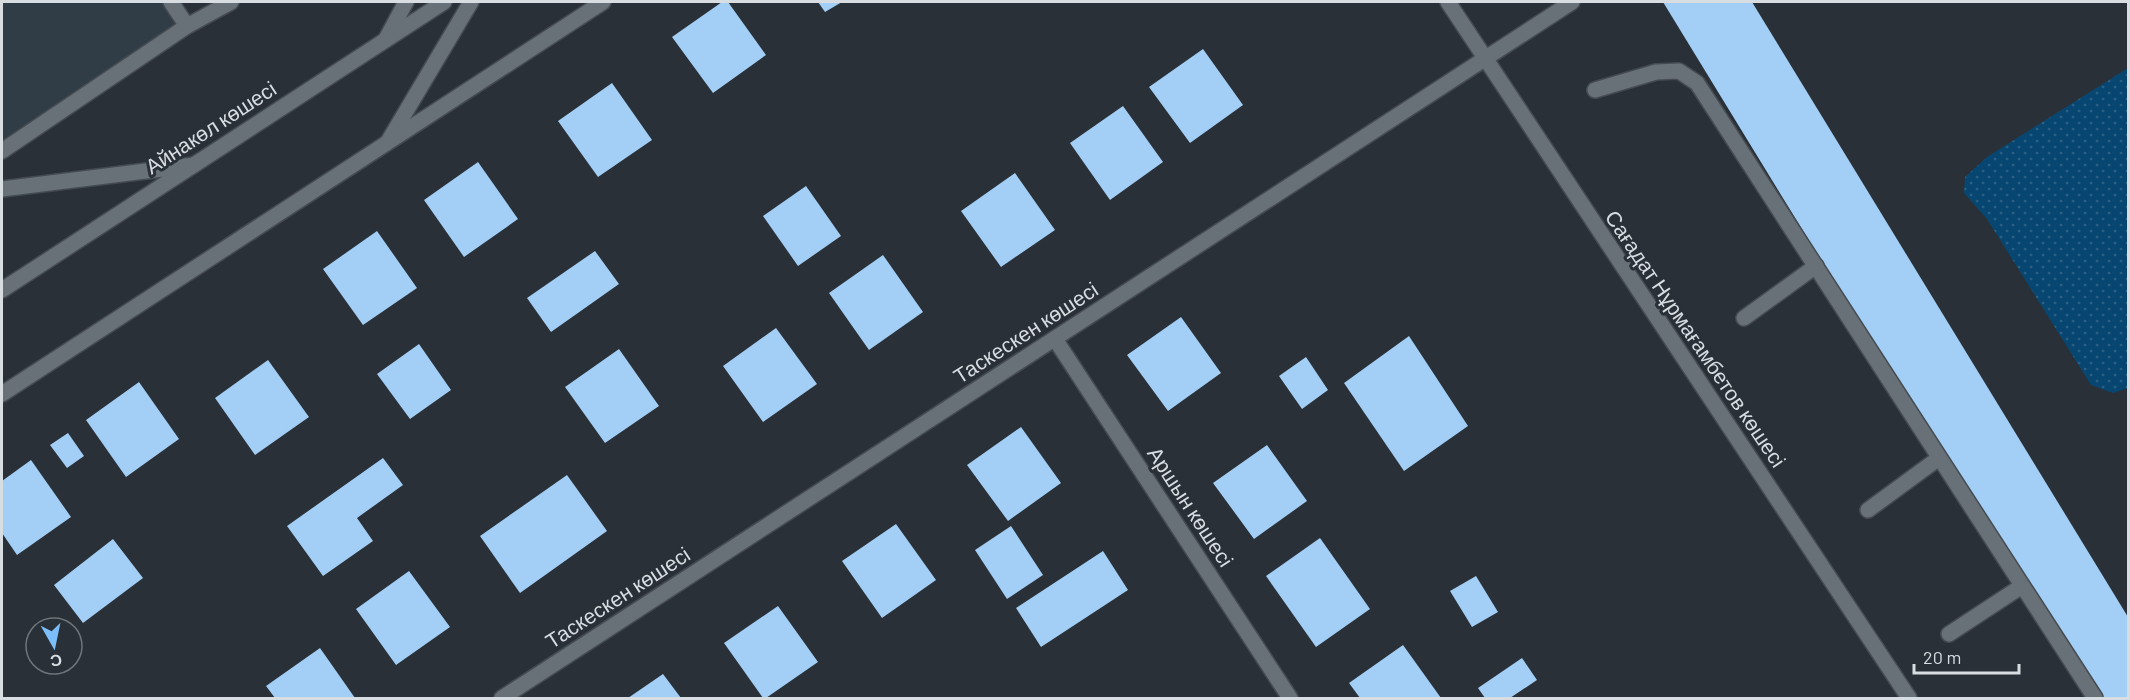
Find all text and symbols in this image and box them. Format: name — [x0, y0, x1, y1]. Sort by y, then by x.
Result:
street label: Айнакөл көшесі — [140, 75, 280, 178]
street label: Сағадат Нұрмағамбетов көшесі — [1601, 205, 1792, 471]
street label: Таскескен көшесі — [948, 276, 1102, 388]
street label: Аршын көшесі — [1143, 442, 1239, 571]
street label: Таскескен көшесі — [540, 541, 694, 653]
north arrow — [24, 616, 84, 676]
scale bar — [1914, 637, 2019, 675]
text: 20 m — [1923, 646, 1961, 668]
text: С — [49, 651, 64, 672]

